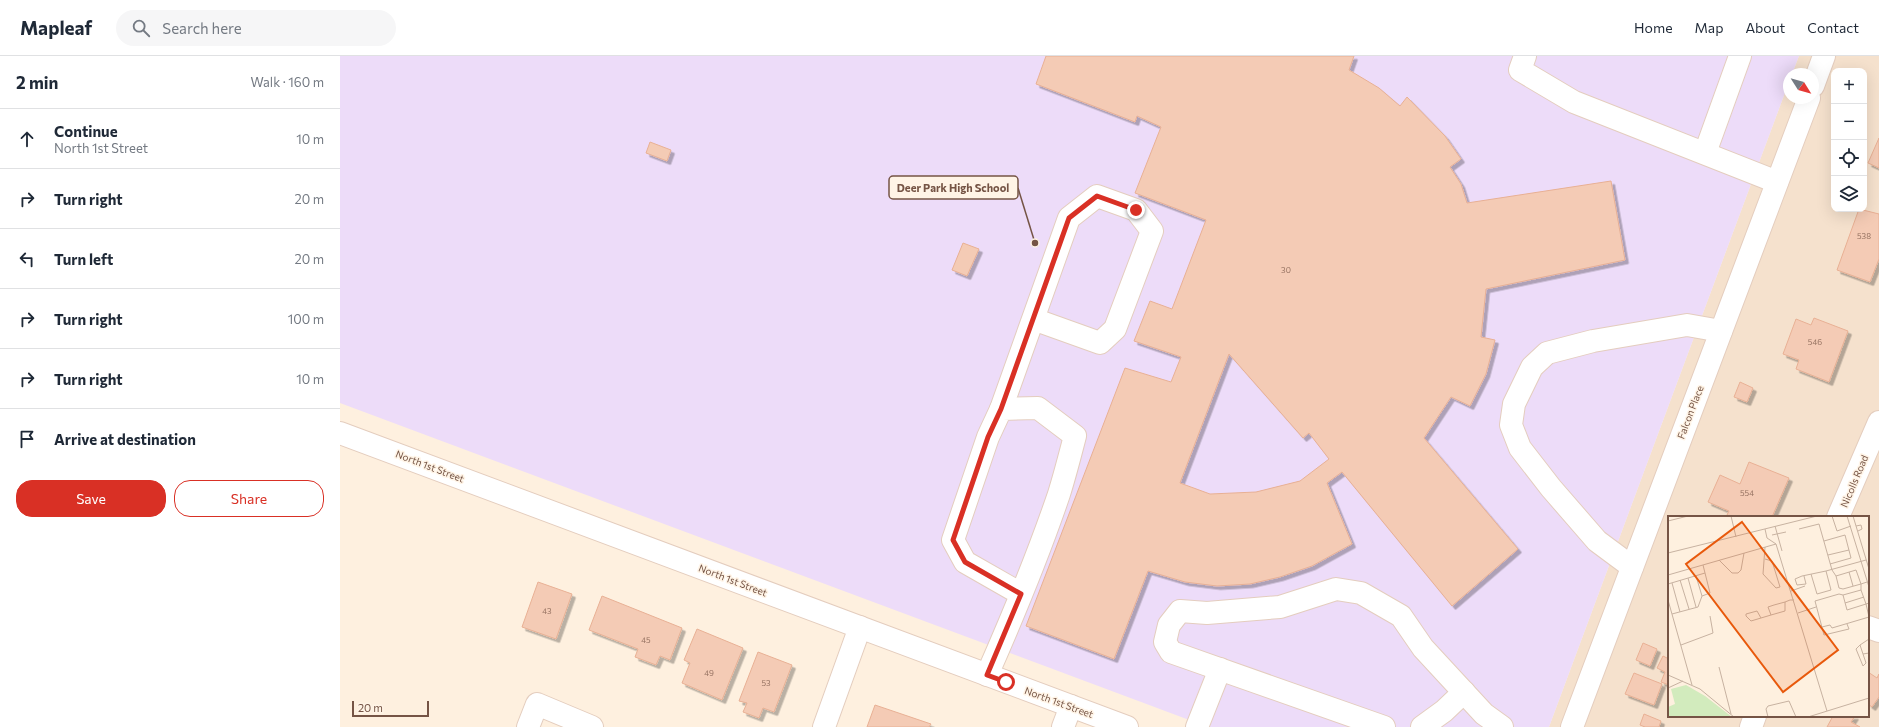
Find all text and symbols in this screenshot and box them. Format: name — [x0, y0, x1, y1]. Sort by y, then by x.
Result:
search box — [116, 10, 396, 46]
text: Mapleaf — [20, 16, 92, 39]
icon: search — [130, 17, 152, 39]
text: Search here — [162, 19, 242, 37]
text: Home — [1634, 19, 1673, 36]
text: Map — [1695, 19, 1723, 36]
text: About — [1745, 19, 1785, 36]
text: Contact — [1807, 19, 1859, 36]
north arrow — [1783, 68, 1819, 104]
map controls — [1831, 68, 1867, 212]
button: + — [1831, 68, 1867, 104]
text: 2 min — [16, 72, 58, 93]
text: Walk · 160 m — [250, 74, 324, 90]
button: − — [1831, 104, 1867, 140]
text: Continue — [54, 122, 118, 140]
icon: ahead — [16, 128, 38, 150]
text: 10 m — [296, 131, 324, 147]
text: North 1st Street — [54, 140, 148, 156]
button: locate — [1831, 140, 1867, 176]
callout: Deer Park High School — [889, 176, 1018, 199]
button: layers — [1831, 176, 1867, 212]
text: Deer Park High School — [897, 181, 1009, 194]
icon: right — [16, 188, 38, 210]
text: Turn right — [54, 190, 123, 208]
text: 20 m — [295, 191, 324, 207]
route end — [1127, 201, 1145, 219]
house number: 538 — [1857, 231, 1871, 241]
icon: left — [16, 248, 38, 270]
text: Turn left — [54, 250, 113, 268]
text: 20 m — [295, 251, 324, 267]
house number: 30 — [1281, 265, 1291, 275]
icon: right — [16, 308, 38, 330]
text: Turn right — [54, 310, 123, 328]
text: 100 m — [288, 311, 324, 327]
house number: 546 — [1808, 337, 1822, 347]
icon: right — [16, 368, 38, 390]
text: Turn right — [54, 370, 123, 388]
text: 10 m — [296, 371, 324, 387]
street label: Falcon Place — [1674, 384, 1706, 440]
icon: arrive — [16, 428, 38, 450]
text: Arrive at destination — [54, 430, 196, 448]
street label: North 1st Street — [394, 447, 466, 485]
street label: Nicolls Road — [1838, 453, 1871, 509]
button: Save — [16, 480, 166, 517]
button: Share — [174, 480, 324, 517]
house number: 554 — [1740, 488, 1754, 498]
inset map — [1668, 516, 1869, 717]
street label: North 1st Street — [697, 561, 769, 599]
house number: 43 — [542, 606, 552, 616]
house number: 45 — [641, 635, 651, 645]
house number: 49 — [704, 668, 714, 678]
route start — [997, 673, 1015, 691]
house number: 53 — [761, 678, 771, 688]
street label: North 1st Street — [1023, 684, 1095, 720]
scale bar — [352, 699, 429, 718]
text: 20 m — [358, 701, 383, 714]

